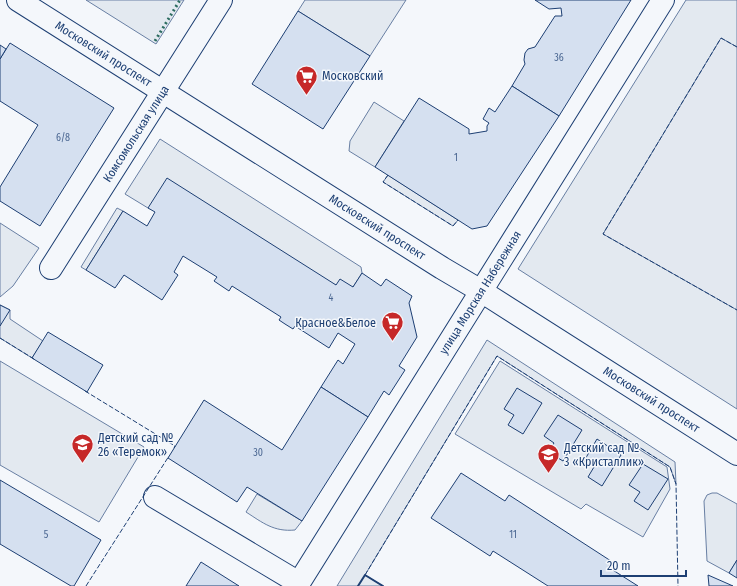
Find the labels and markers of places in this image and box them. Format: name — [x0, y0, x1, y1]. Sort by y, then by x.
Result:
supermarket icon: Московский — [293, 63, 319, 96]
place label: Московский — [322, 69, 383, 83]
supermarket icon: Красное&Белое — [379, 310, 405, 343]
place label: Красное&Белое — [295, 316, 376, 330]
place label: Детский сад № 26 «Теремок» — [97, 431, 173, 459]
school or university icon: Детский сад № 26 «Теремок» — [69, 432, 95, 465]
place label: Детский сад № 3 «Кристаллик» — [563, 441, 644, 469]
school or university icon: Детский сад № 3 «Кристаллик» — [536, 442, 562, 475]

